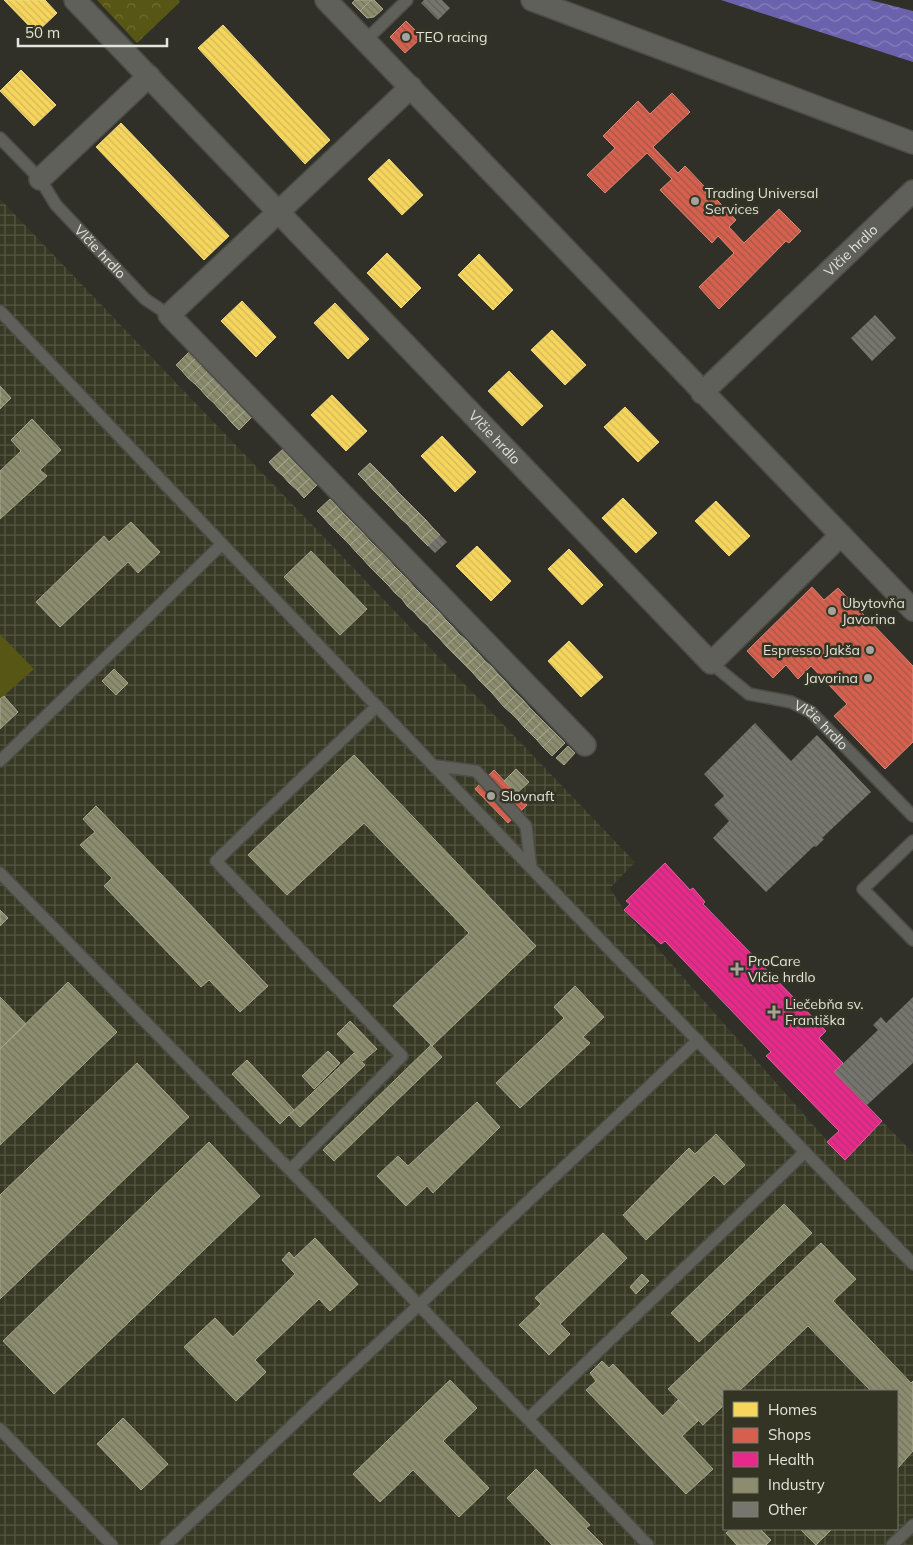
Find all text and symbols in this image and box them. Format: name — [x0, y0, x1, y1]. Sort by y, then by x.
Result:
scale bar — [18, 15, 166, 47]
text: 50 m — [25, 23, 60, 42]
place label: TEO racing — [416, 28, 487, 46]
marker: TEO racing — [400, 31, 412, 43]
place label: Trading Universal Services — [705, 184, 818, 218]
marker: Trading Universal Services — [689, 195, 701, 207]
street label: Vlčie hrdlo — [70, 221, 130, 282]
street label: Vlčie hrdlo — [820, 221, 881, 280]
street label: Vlčie hrdlo — [465, 407, 524, 468]
place label: Ubytovňa Javorina — [842, 594, 905, 628]
marker: Ubytovňa Javorina — [826, 605, 838, 617]
place label: Espresso Jakša — [763, 641, 860, 659]
marker: Espresso Jakša — [864, 644, 876, 656]
place label: Javorina — [805, 669, 858, 687]
marker: Javorina — [862, 672, 874, 684]
street label: Vlčie hrdlo — [791, 696, 852, 754]
place label: Slovnaft — [501, 787, 554, 805]
marker: Slovnaft — [485, 790, 497, 802]
place label: ProCare Vlčie hrdlo — [748, 952, 816, 986]
marker: ProCare Vlčie hrdlo — [730, 962, 744, 976]
place label: Liečebňa sv. Františka — [785, 995, 863, 1029]
marker: Liečebňa sv. Františka — [767, 1005, 781, 1019]
legend — [723, 1390, 898, 1530]
text: Homes — [768, 1400, 817, 1419]
text: Shops — [768, 1425, 811, 1444]
text: Health — [768, 1450, 814, 1469]
text: Industry — [768, 1475, 825, 1494]
text: Other — [768, 1500, 808, 1519]

